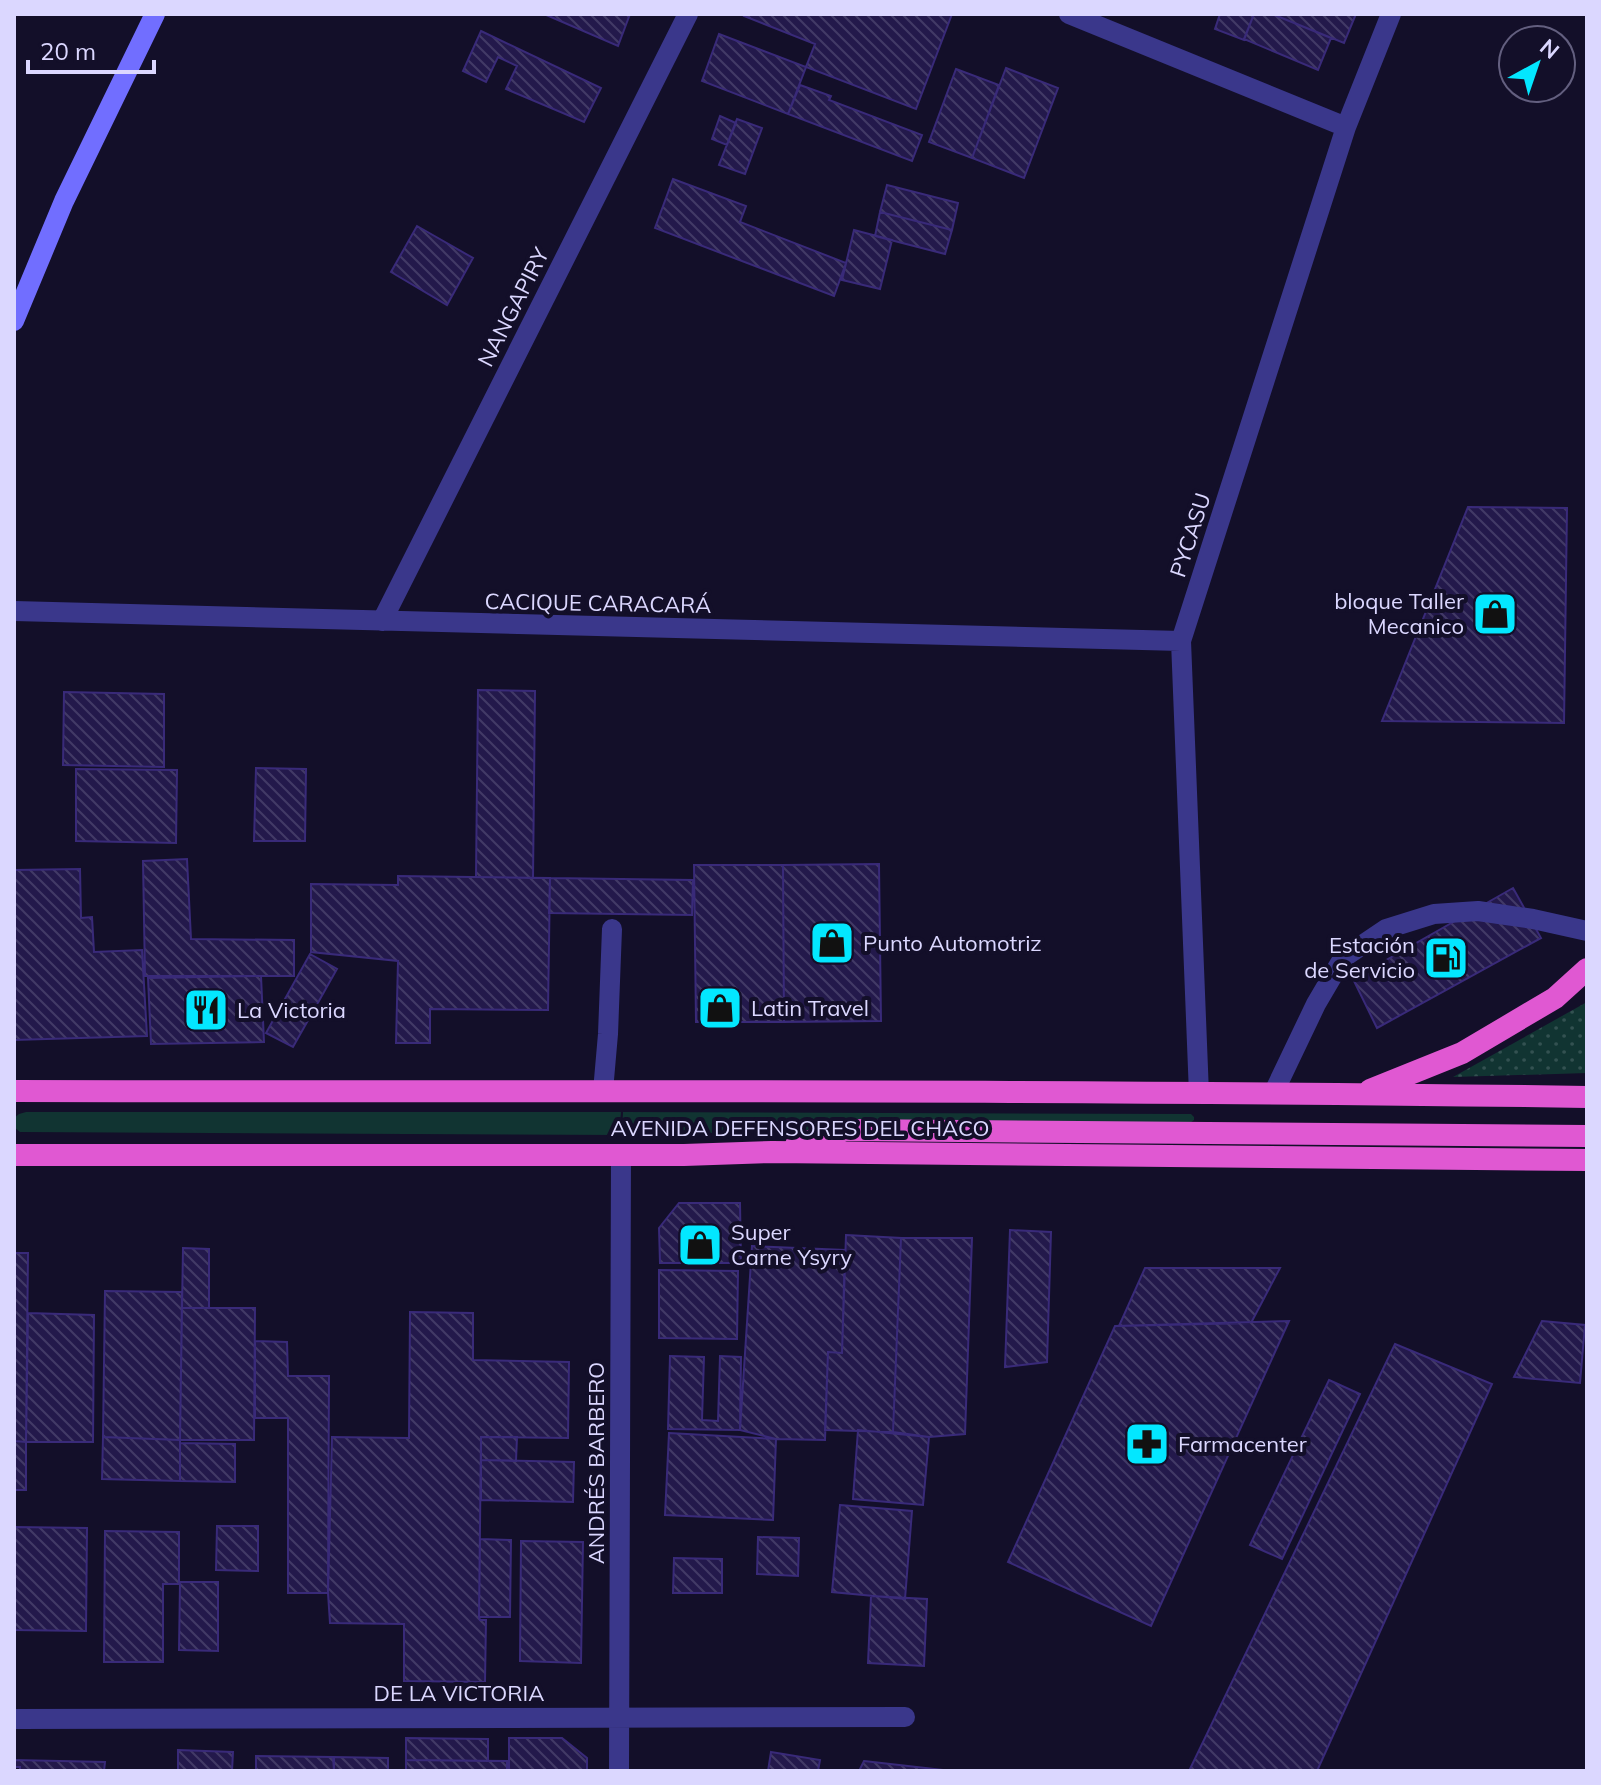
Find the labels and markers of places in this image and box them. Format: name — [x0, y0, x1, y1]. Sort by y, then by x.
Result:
place label: bloque Taller Mecanico — [1334, 587, 1464, 640]
shop icon: bloque Taller Mecanico — [1471, 590, 1519, 638]
shop icon: Punto Automotriz — [808, 919, 856, 967]
place label: Punto Automotriz — [863, 929, 1042, 957]
place label: Estación de Servicio — [1304, 931, 1415, 984]
fuel station icon: Estación de Servicio — [1422, 934, 1470, 982]
shop icon: Latin Travel — [696, 984, 744, 1032]
restaurant icon: La Victoria — [182, 986, 230, 1034]
place label: Latin Travel — [751, 994, 869, 1022]
place label: La Victoria — [237, 996, 346, 1024]
place label: Super Carne Ysyry — [731, 1218, 852, 1271]
shop icon: Super Carne Ysyry — [676, 1221, 724, 1269]
pharmacy icon: Farmacenter — [1123, 1420, 1171, 1468]
place label: Farmacenter — [1178, 1430, 1307, 1458]

